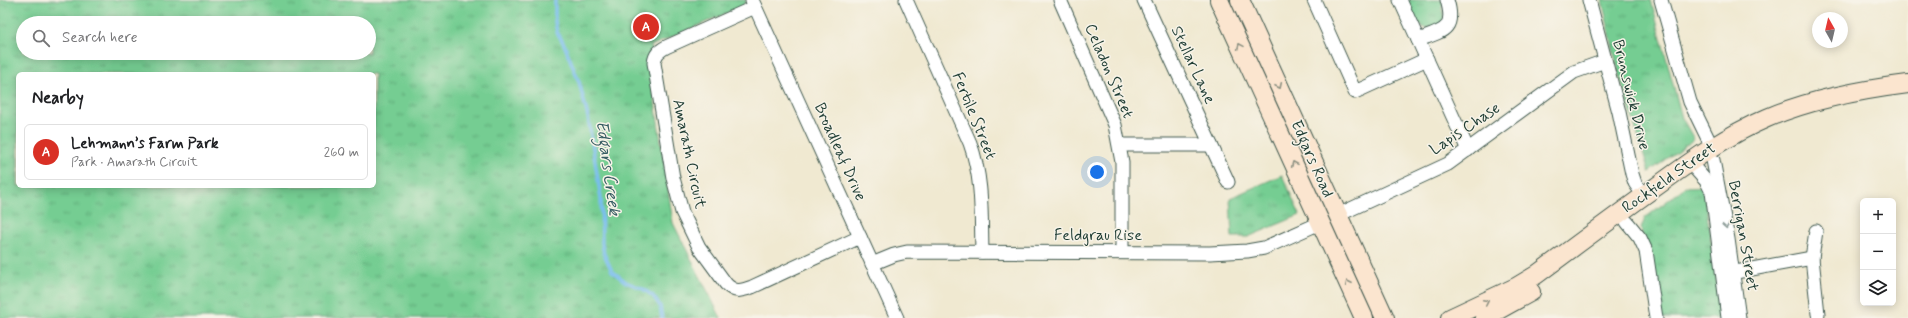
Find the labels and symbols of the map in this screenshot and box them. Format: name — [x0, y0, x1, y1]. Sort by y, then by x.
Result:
pin: A — [633, 12, 659, 42]
north arrow — [1812, 12, 1848, 48]
street label: Celadon Street — [1080, 20, 1138, 122]
street label: Stellar Lane — [1166, 23, 1220, 107]
street label: Brunswick Drive — [1607, 38, 1655, 152]
one-way arrow — [1237, 43, 1245, 50]
street label: Fertile Street — [947, 69, 1001, 163]
one-way arrow — [1274, 82, 1282, 90]
street label: Amarath Circuit — [667, 97, 711, 211]
street label: Lapis Chase — [1426, 98, 1504, 160]
street label: Broadleaf Drive — [809, 100, 871, 204]
street label: Edgars Road — [1285, 117, 1338, 202]
water label: Edgars Creek — [588, 119, 626, 218]
street label: Rockfield Street — [1618, 138, 1721, 218]
one-way arrow — [1291, 161, 1299, 169]
your location — [1087, 162, 1107, 182]
street label: Berrigan Street — [1723, 179, 1763, 294]
one-way arrow — [1721, 222, 1730, 229]
street label: Feldgrau Rise — [1054, 225, 1142, 246]
one-way arrow — [1345, 279, 1353, 287]
one-way arrow — [1481, 299, 1489, 307]

